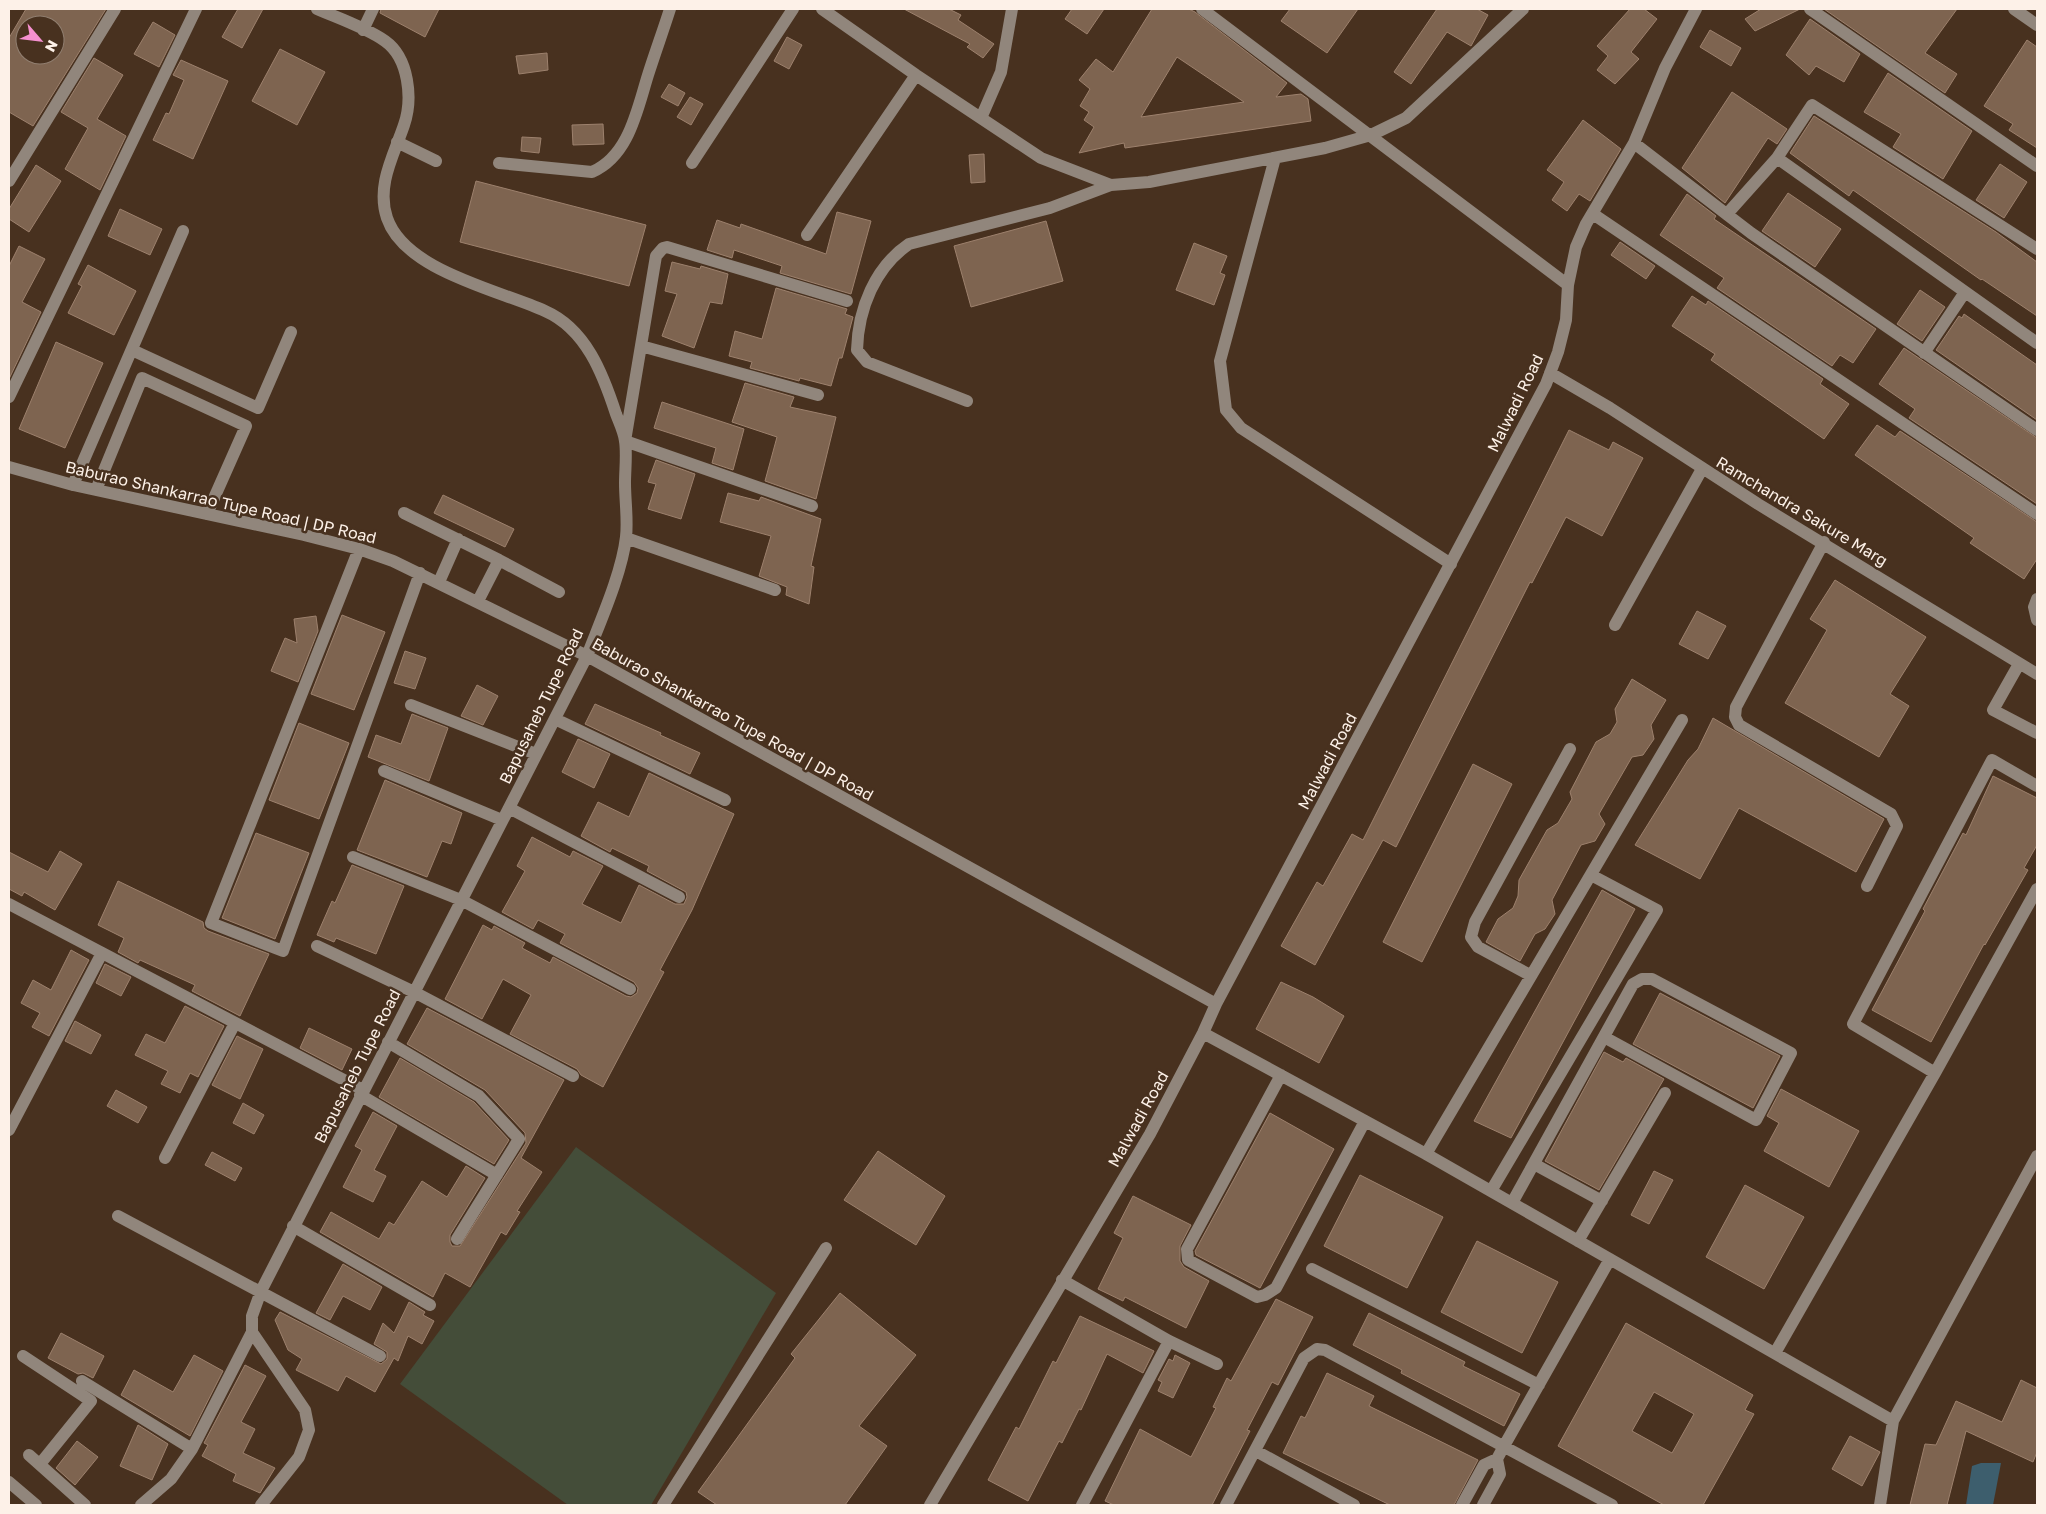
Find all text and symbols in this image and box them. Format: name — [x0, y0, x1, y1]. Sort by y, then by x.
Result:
north arrow — [15, 15, 65, 65]
text: N — [42, 38, 62, 55]
street label: Malwadi Road — [1483, 351, 1547, 455]
street label: Ramchandra Sakure Marg — [1713, 452, 1891, 570]
street label: Baburao Shankarrao Tupe Road | DP Road — [64, 456, 378, 548]
street label: Bapusaheb Tupe Road — [495, 625, 587, 787]
street label: Baburao Shankarrao Tupe Road | DP Road — [589, 633, 877, 805]
street label: Malwadi Road — [1293, 709, 1361, 813]
street label: Bapusaheb Tupe Road — [309, 986, 405, 1146]
street label: Malwadi Road — [1103, 1067, 1173, 1171]

